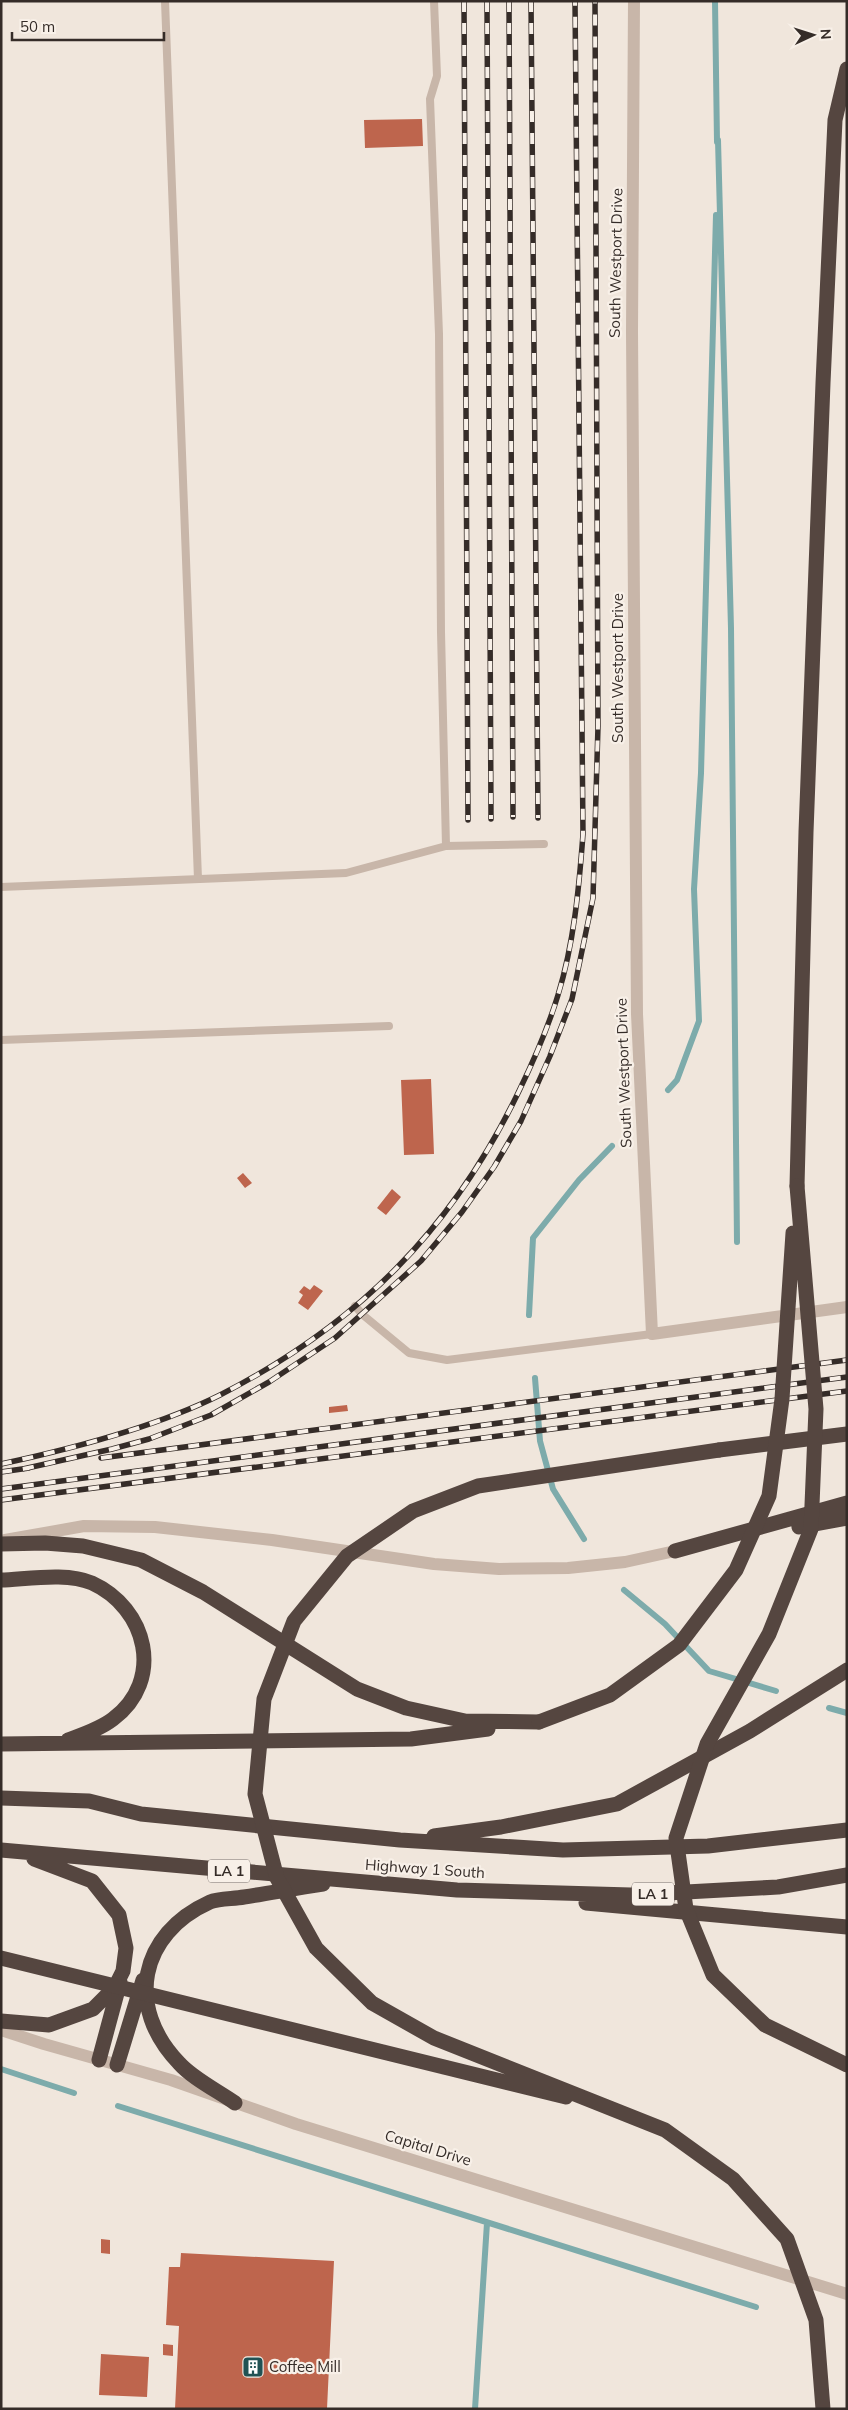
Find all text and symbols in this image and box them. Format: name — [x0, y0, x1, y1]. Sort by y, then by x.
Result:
scale bar — [12, 10, 165, 42]
north arrow — [788, 10, 838, 60]
text: 50 m — [20, 17, 55, 36]
text: N — [817, 28, 835, 40]
street label: South Westport Drive — [605, 188, 626, 338]
street label: South Westport Drive — [608, 593, 627, 743]
street label: South Westport Drive — [611, 998, 636, 1148]
street label: Highway 1 South — [365, 1855, 486, 1882]
road number: LA 1 — [208, 1860, 250, 1882]
road number: LA 1 — [632, 1882, 674, 1906]
street label: Capital Drive — [383, 2125, 474, 2170]
building icon: Coffee Mill — [241, 2355, 265, 2379]
place label: Coffee Mill — [269, 2357, 341, 2376]

